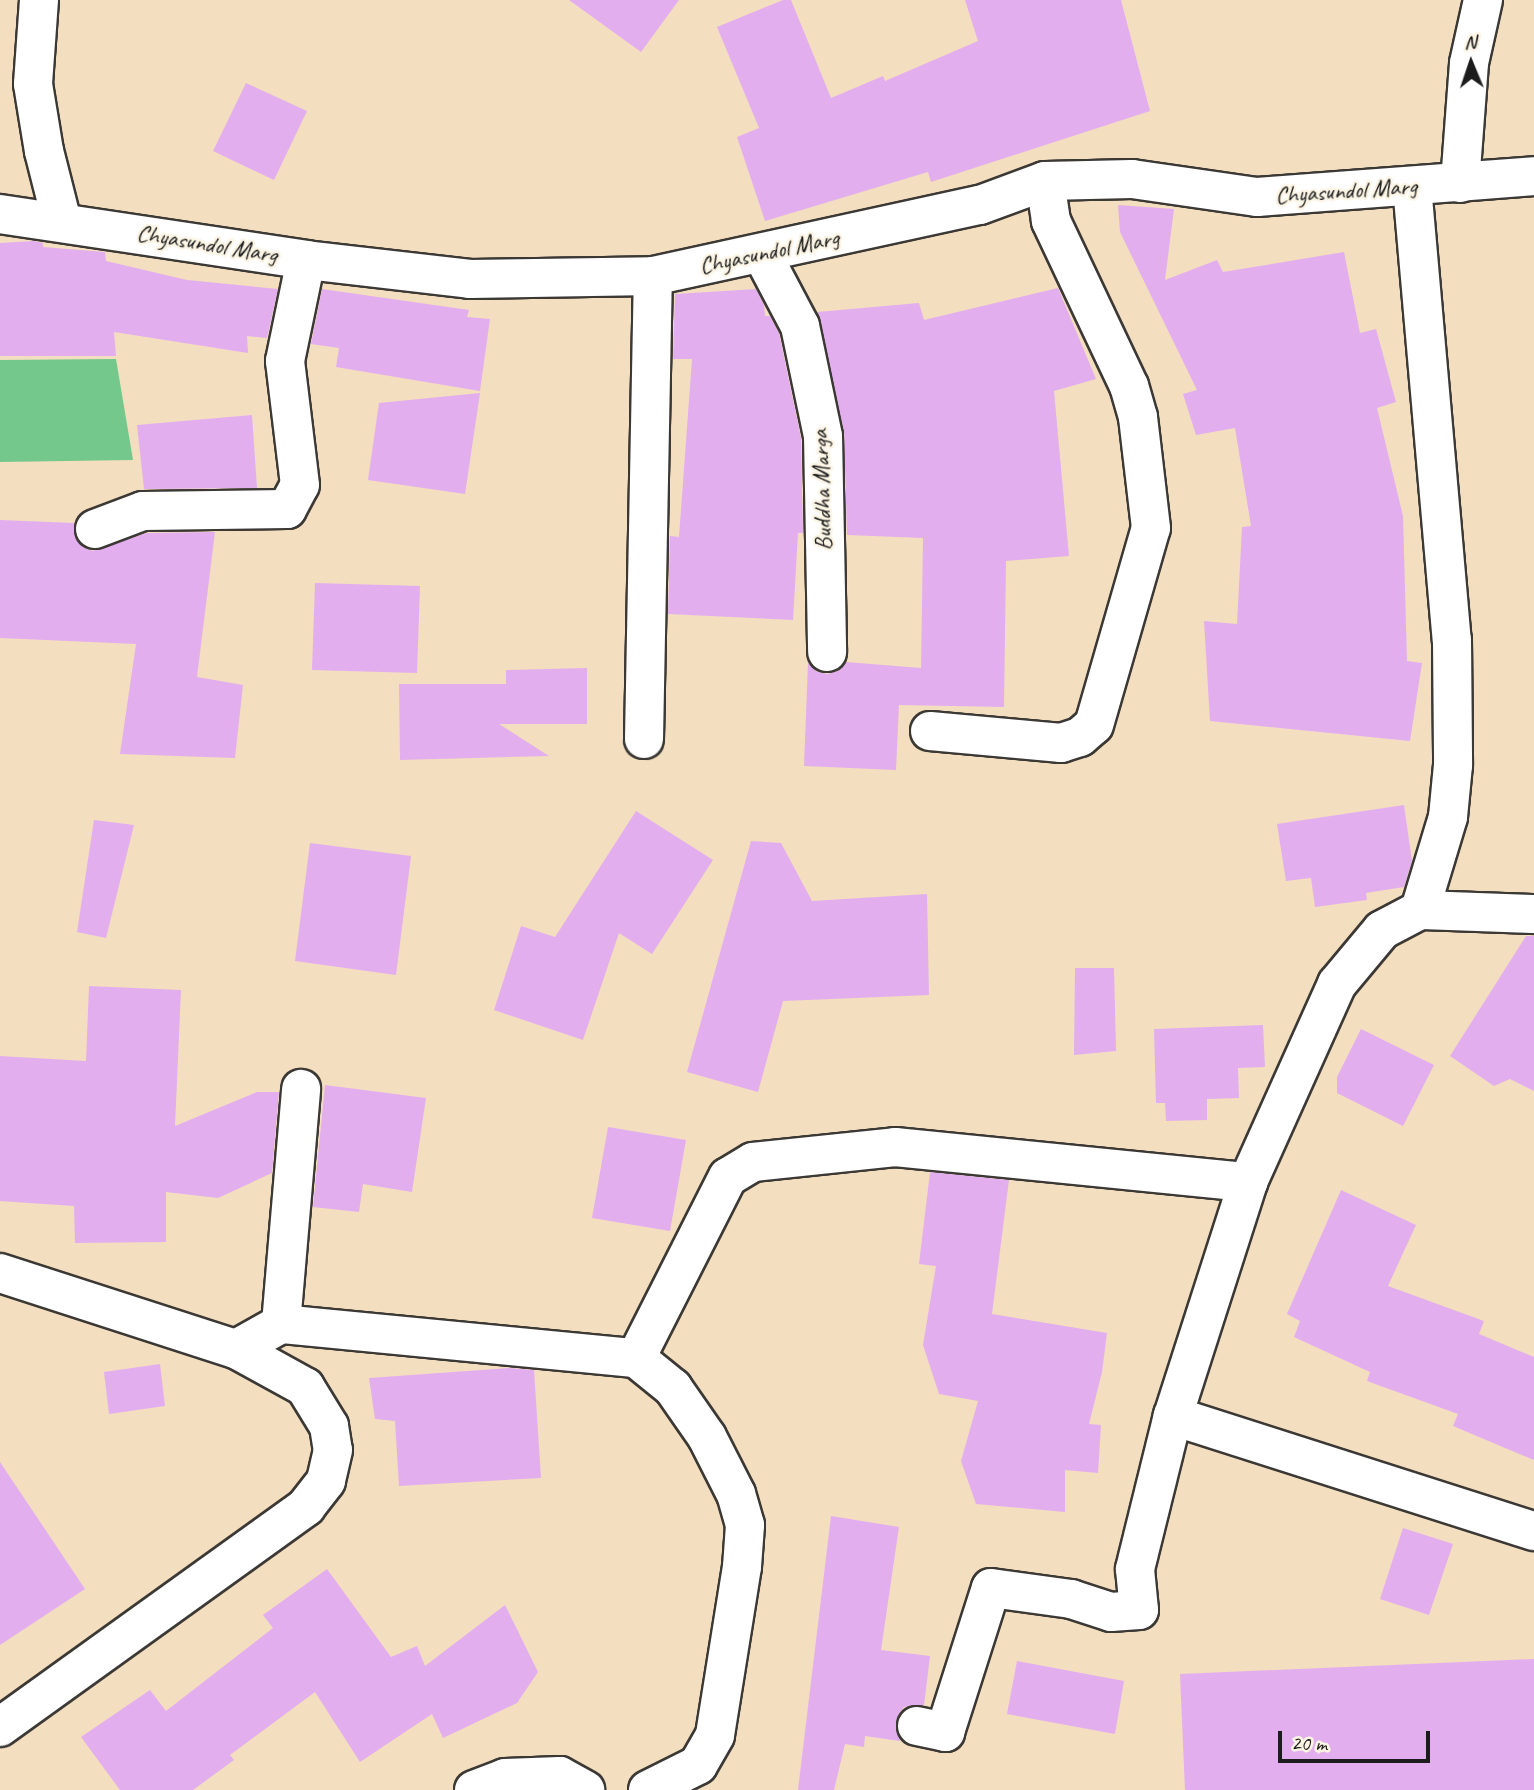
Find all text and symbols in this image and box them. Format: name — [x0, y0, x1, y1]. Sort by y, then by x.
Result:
north arrow — [1436, 28, 1506, 98]
text: N — [1464, 30, 1477, 54]
street label: Chyasundol Marg — [1274, 172, 1418, 210]
street label: Chyasundol Marg — [135, 219, 279, 269]
street label: Chyasundol Marg — [697, 223, 841, 281]
street label: Buddha Marga — [805, 429, 839, 551]
scale bar — [1282, 1716, 1434, 1760]
text: 20 m — [1291, 1730, 1327, 1756]

